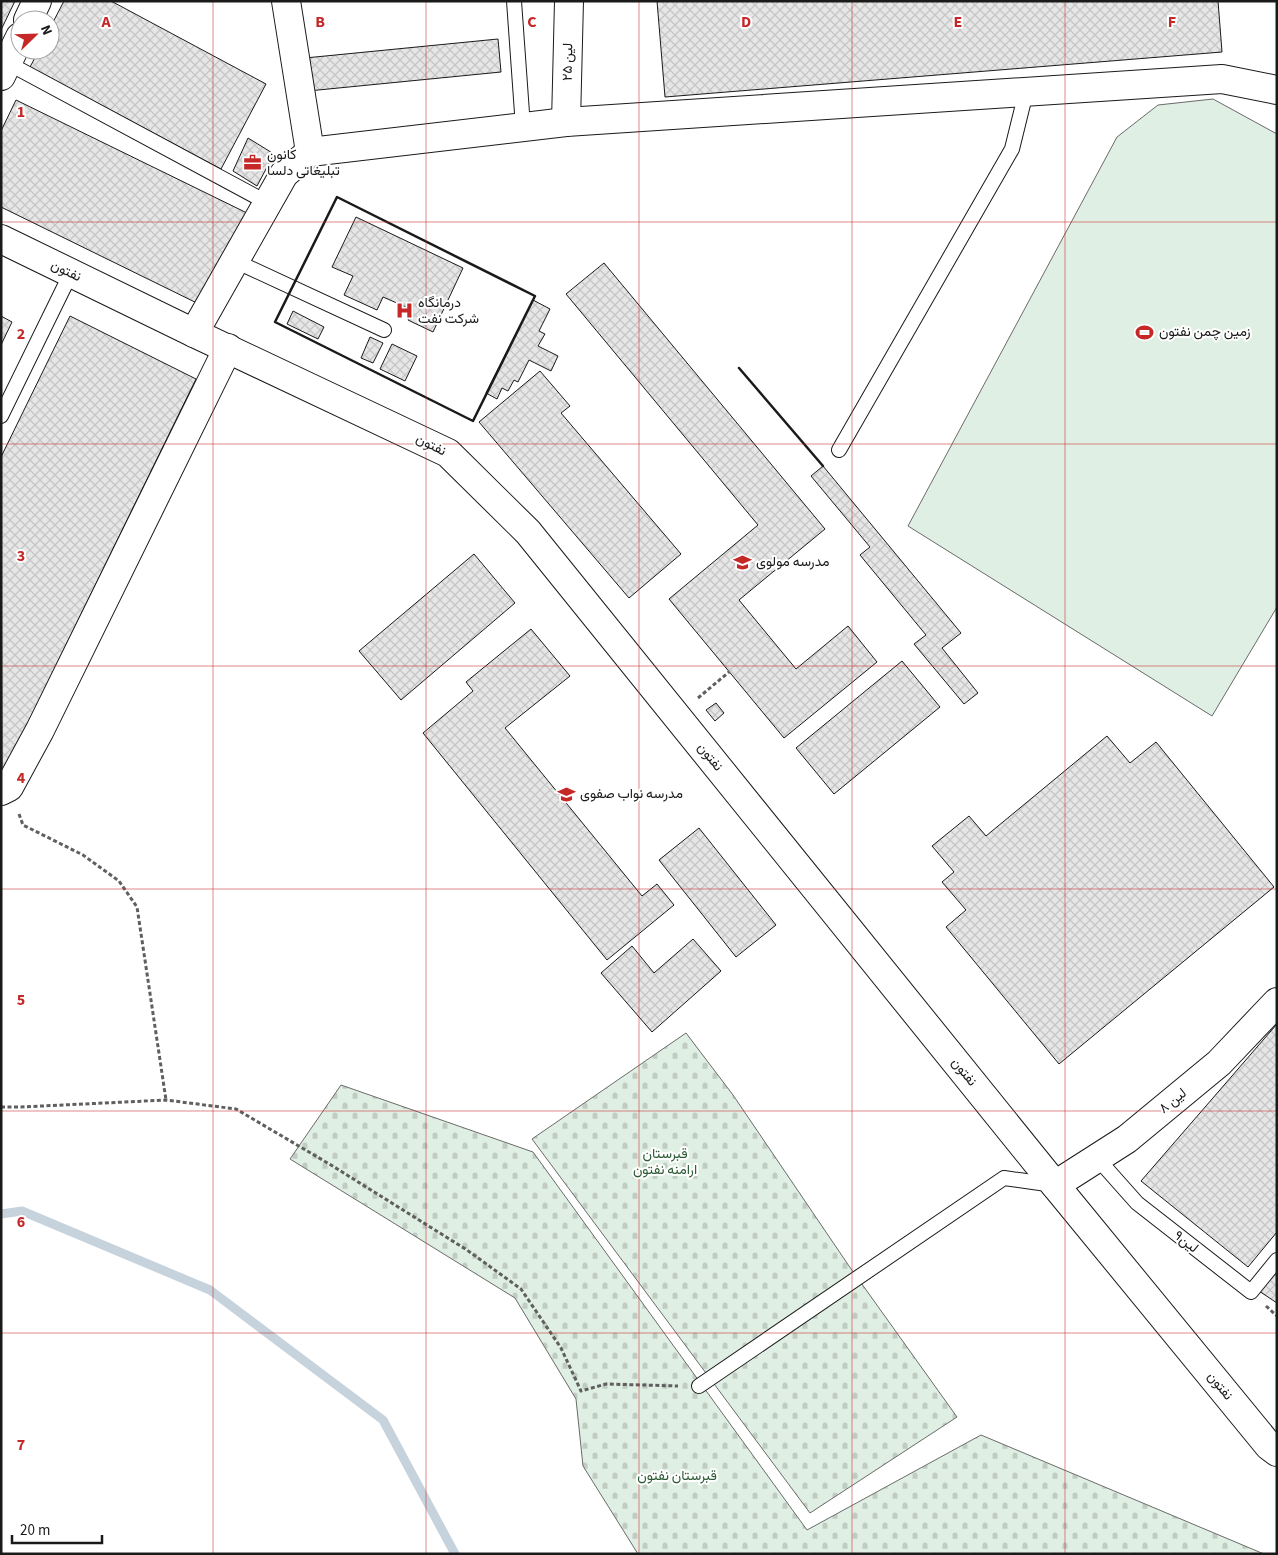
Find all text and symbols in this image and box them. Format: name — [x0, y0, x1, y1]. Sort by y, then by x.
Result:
north arrow — [10, 10, 60, 60]
text: A — [100, 11, 111, 33]
text: B — [315, 11, 325, 33]
text: C — [527, 11, 537, 33]
text: D — [741, 11, 751, 33]
text: E — [954, 11, 962, 33]
text: F — [1168, 11, 1176, 33]
text: N — [35, 22, 57, 39]
street label: لین ۲۵ — [558, 43, 578, 81]
text: 1 — [17, 101, 25, 123]
place label: کانون تبلیغاتی دلسا — [267, 145, 340, 181]
office icon: کانون تبلیغاتی دلسا — [243, 153, 263, 173]
street label: نفتون — [47, 255, 85, 287]
place label: درمانگاه شرکت نفت — [418, 293, 479, 329]
hospital icon: درمانگاه شرکت نفت — [394, 301, 414, 321]
sports icon: زمین چمن نفتون — [1135, 322, 1155, 342]
place label: زمین چمن نفتون — [1159, 322, 1251, 342]
text: 2 — [17, 323, 25, 345]
street label: نفتون — [412, 429, 450, 461]
text: 3 — [17, 545, 25, 567]
school or university icon: مدرسه مولوی — [732, 552, 752, 572]
place label: مدرسه مولوی — [756, 552, 830, 572]
street label: نفتون — [692, 738, 728, 776]
text: 4 — [17, 767, 26, 789]
school or university icon: مدرسه نواب صفوی — [556, 784, 576, 804]
place label: مدرسه نواب صفوی — [580, 784, 683, 804]
text: 5 — [17, 989, 25, 1011]
street label: نفتون — [946, 1053, 982, 1091]
street label: لین ۸ — [1155, 1084, 1191, 1118]
park label: قبرستان ارامنه نفتون — [633, 1144, 697, 1180]
text: 6 — [17, 1211, 25, 1233]
street label: لین۹ — [1169, 1226, 1203, 1258]
street label: نفتون — [1202, 1367, 1238, 1405]
text: 7 — [17, 1434, 25, 1456]
park label: قبرستان نفتون — [637, 1466, 717, 1486]
scale bar — [12, 1512, 102, 1544]
text: 20 m — [20, 1520, 50, 1541]

